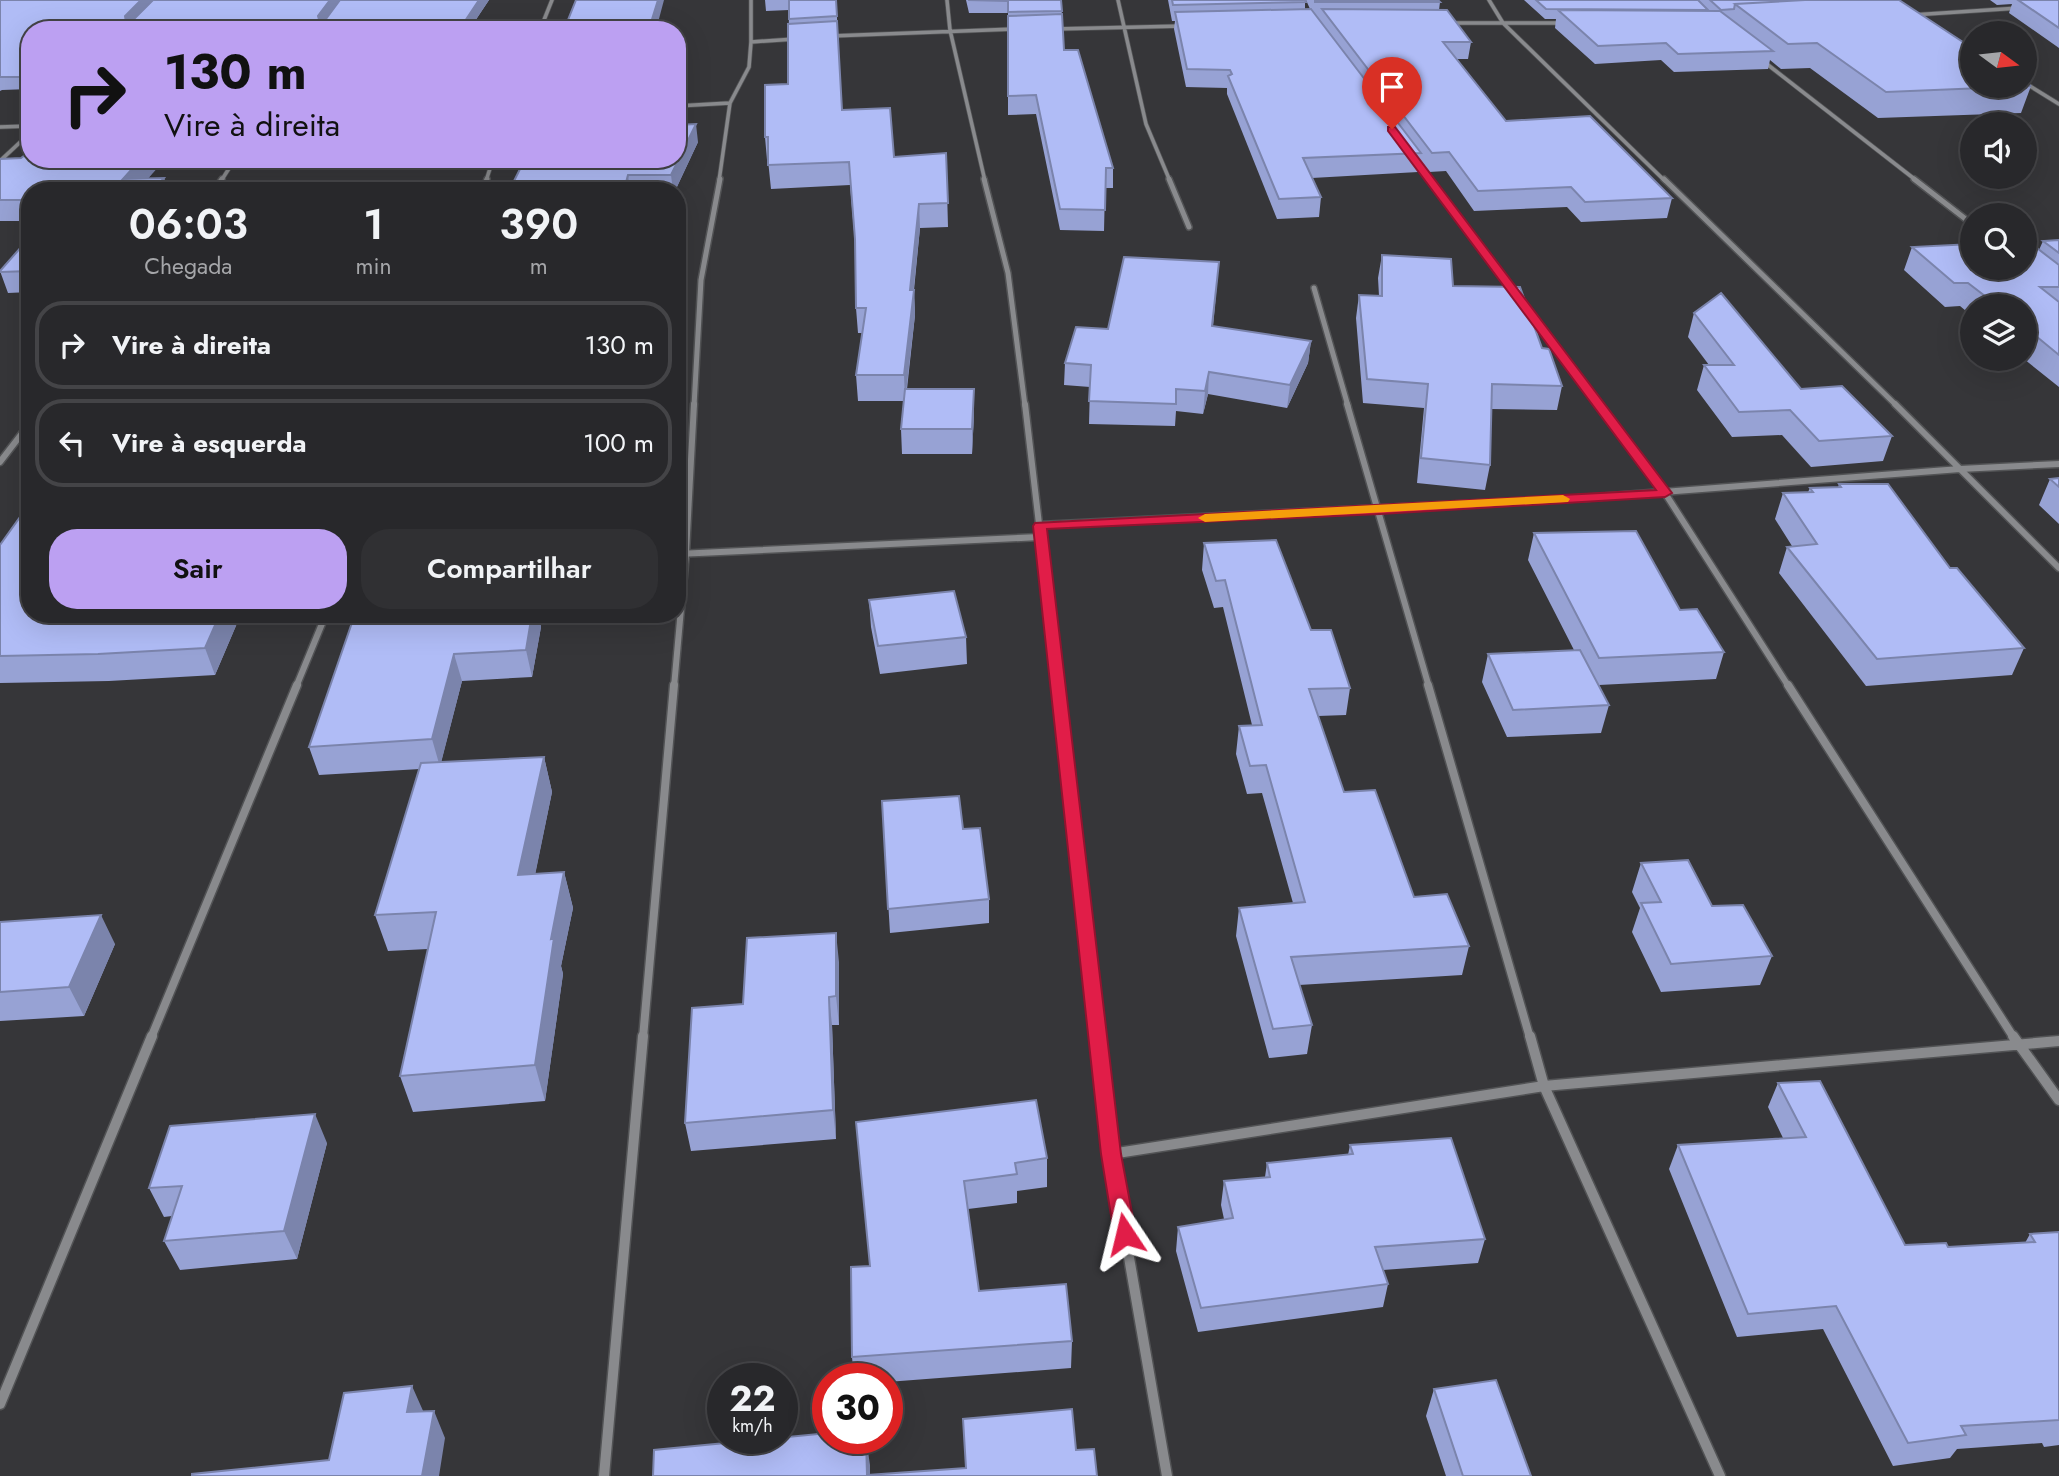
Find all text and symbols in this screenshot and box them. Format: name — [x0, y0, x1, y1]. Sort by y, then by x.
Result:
north arrow — [1960, 21, 2037, 98]
map controls — [1960, 21, 2037, 371]
text: 130 m — [164, 37, 307, 107]
icon: right — [49, 49, 140, 140]
pin — [1362, 57, 1422, 129]
icon: arrive — [1373, 68, 1411, 106]
text: Vire à direita — [164, 102, 340, 148]
button: sound — [1960, 112, 2037, 189]
text: 06:03 — [129, 194, 248, 255]
text: 1 — [363, 194, 384, 255]
text: 390 — [499, 194, 578, 255]
button: search — [1960, 203, 2037, 280]
text: Chegada — [144, 249, 232, 283]
text: min — [356, 249, 392, 283]
text: m — [530, 249, 548, 283]
button: layers — [1960, 294, 2037, 371]
icon: right — [53, 326, 91, 364]
text: Vire à direita — [112, 326, 271, 364]
text: 130 m — [584, 326, 654, 364]
icon: left — [53, 424, 91, 462]
text: Vire à esquerda — [112, 424, 307, 462]
text: 100 m — [583, 424, 654, 462]
button: Sair — [49, 529, 347, 609]
button: Compartilhar — [361, 529, 658, 609]
position arrow — [1088, 1197, 1162, 1271]
speed limit sign: 30 — [812, 1363, 903, 1454]
text: 22 — [730, 1374, 775, 1424]
text: km/h — [732, 1413, 773, 1439]

